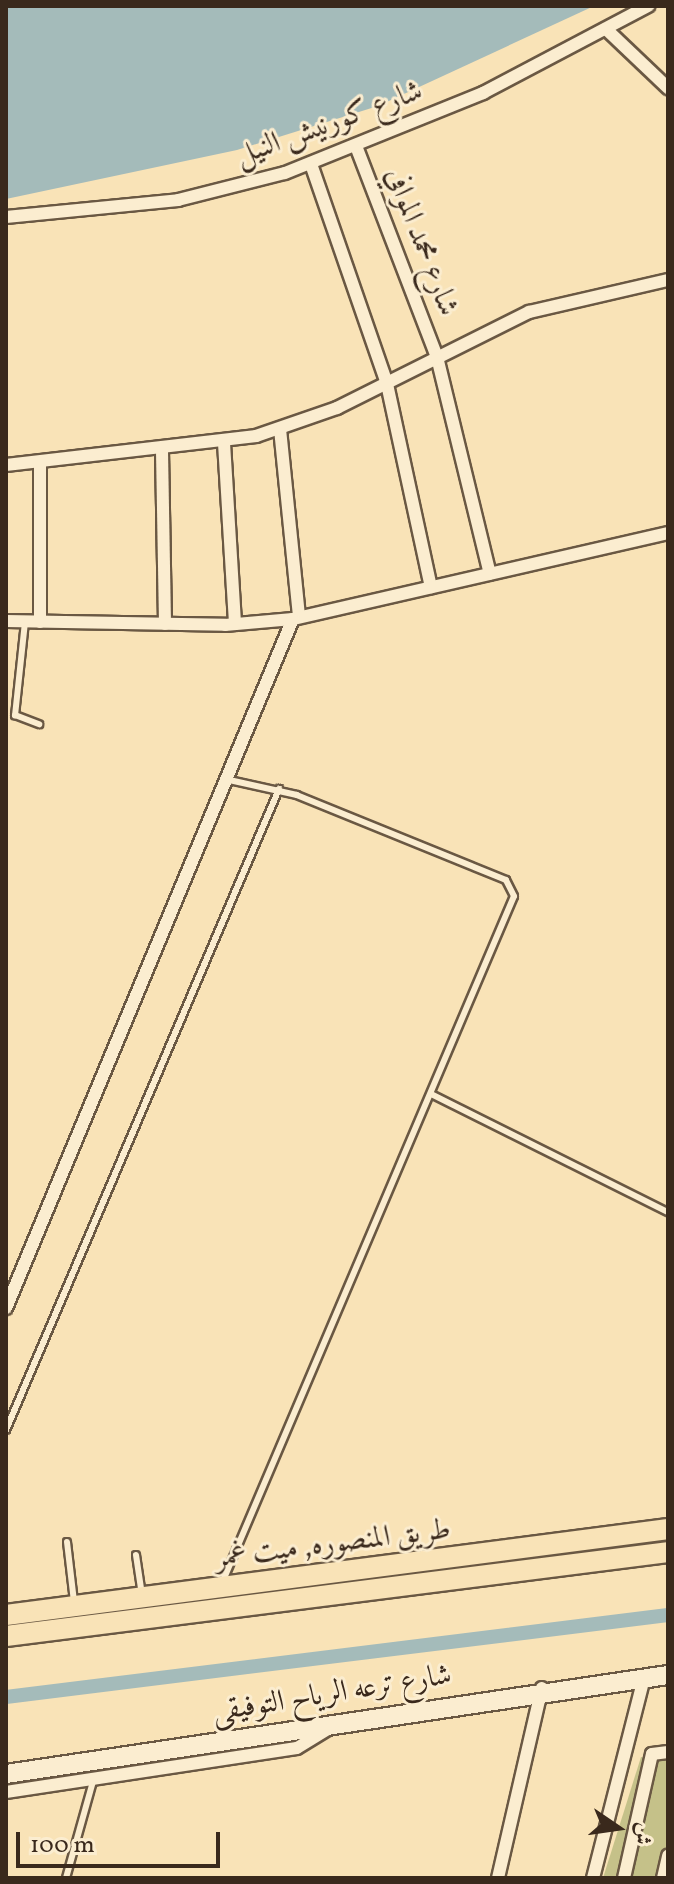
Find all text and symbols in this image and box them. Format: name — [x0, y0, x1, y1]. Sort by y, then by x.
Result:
street label: شارع كورنيش النيل — [230, 73, 428, 175]
street label: شارع محمد الموافي — [376, 163, 466, 321]
street label: طريق المنصوره, ميت غمر — [213, 1512, 453, 1576]
street label: شارع ترعه الرياح التوفيقى — [210, 1657, 454, 1731]
north arrow — [578, 1788, 658, 1868]
scale bar — [20, 1816, 224, 1866]
text: ش — [624, 1819, 659, 1848]
text: 100 m — [30, 1829, 95, 1863]

